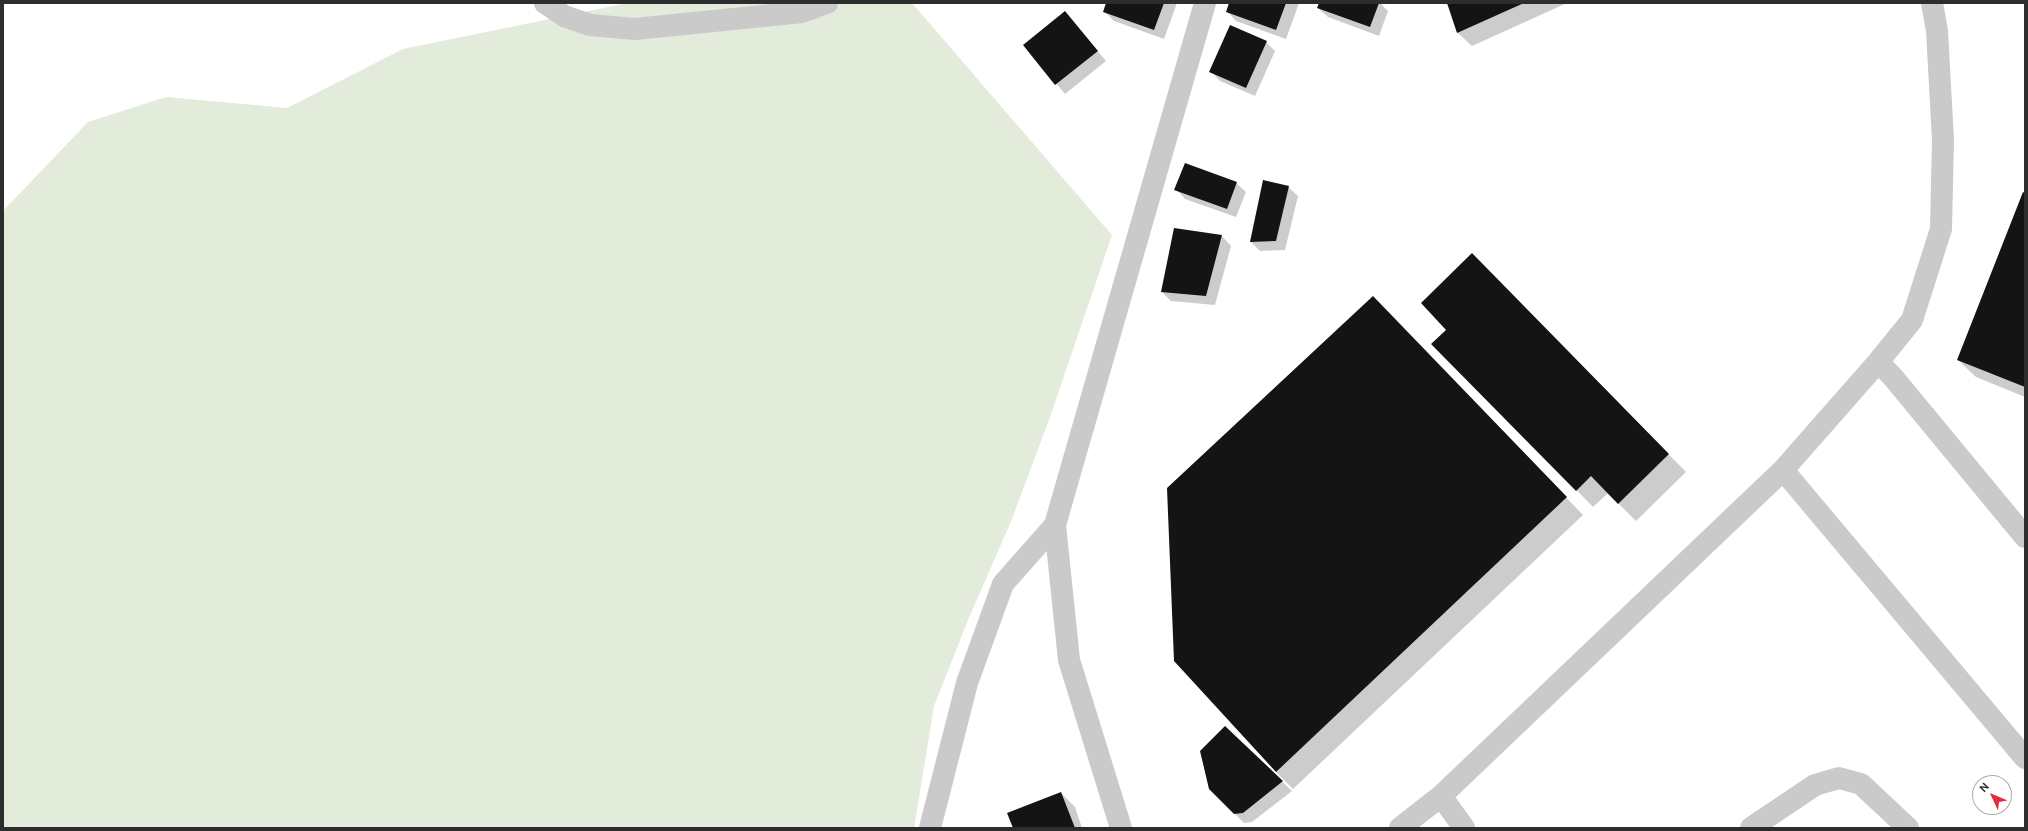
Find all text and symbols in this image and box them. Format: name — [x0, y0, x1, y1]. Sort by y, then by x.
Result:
north arrow — [1972, 775, 2012, 815]
text: N — [1977, 780, 1991, 794]

